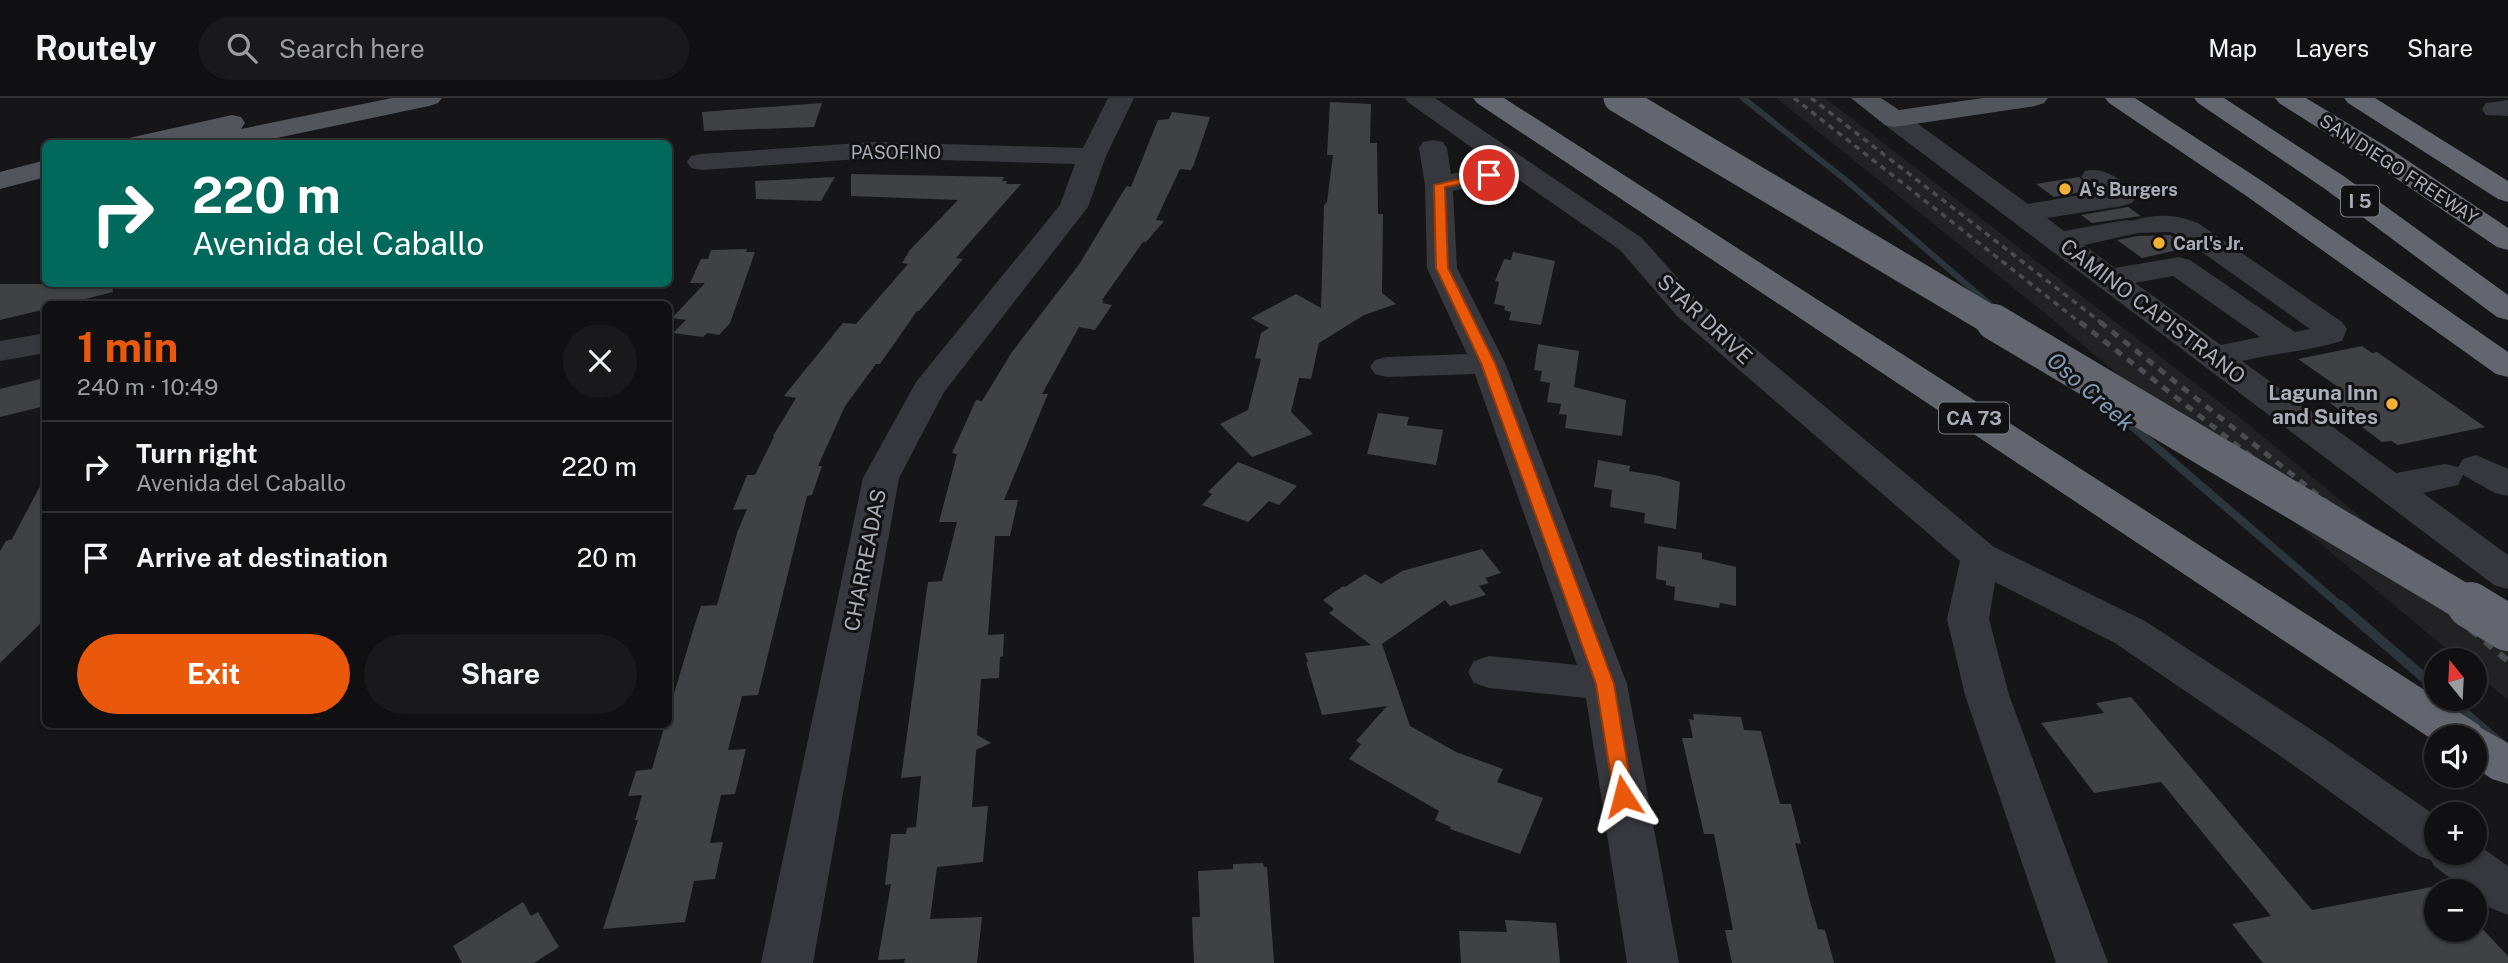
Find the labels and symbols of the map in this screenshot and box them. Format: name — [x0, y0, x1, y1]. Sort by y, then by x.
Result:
street label: SAN DIEGO FREEWAY — [2316, 110, 2482, 228]
street label: PASOFINO — [851, 142, 941, 163]
pin — [1459, 145, 1519, 205]
place label: A's Burgers — [2079, 179, 2178, 200]
marker: A's Burgers — [2057, 181, 2073, 197]
road number: I 5 — [2341, 186, 2379, 216]
street label: CAMINO CAPISTRANO — [2056, 233, 2250, 389]
place label: Carl's Jr. — [2173, 233, 2244, 254]
marker: Carl's Jr. — [2151, 235, 2167, 251]
street label: STAR DRIVE — [1652, 269, 1758, 369]
water label: Oso Creek — [2042, 346, 2140, 437]
place label: Laguna Inn and Suites — [2268, 380, 2378, 429]
marker: Laguna Inn and Suites — [2384, 396, 2400, 412]
road number: CA 73 — [1939, 402, 2009, 434]
street label: CHARREADAS — [839, 487, 891, 633]
north arrow — [2424, 648, 2487, 710]
position arrow — [1586, 759, 1660, 833]

